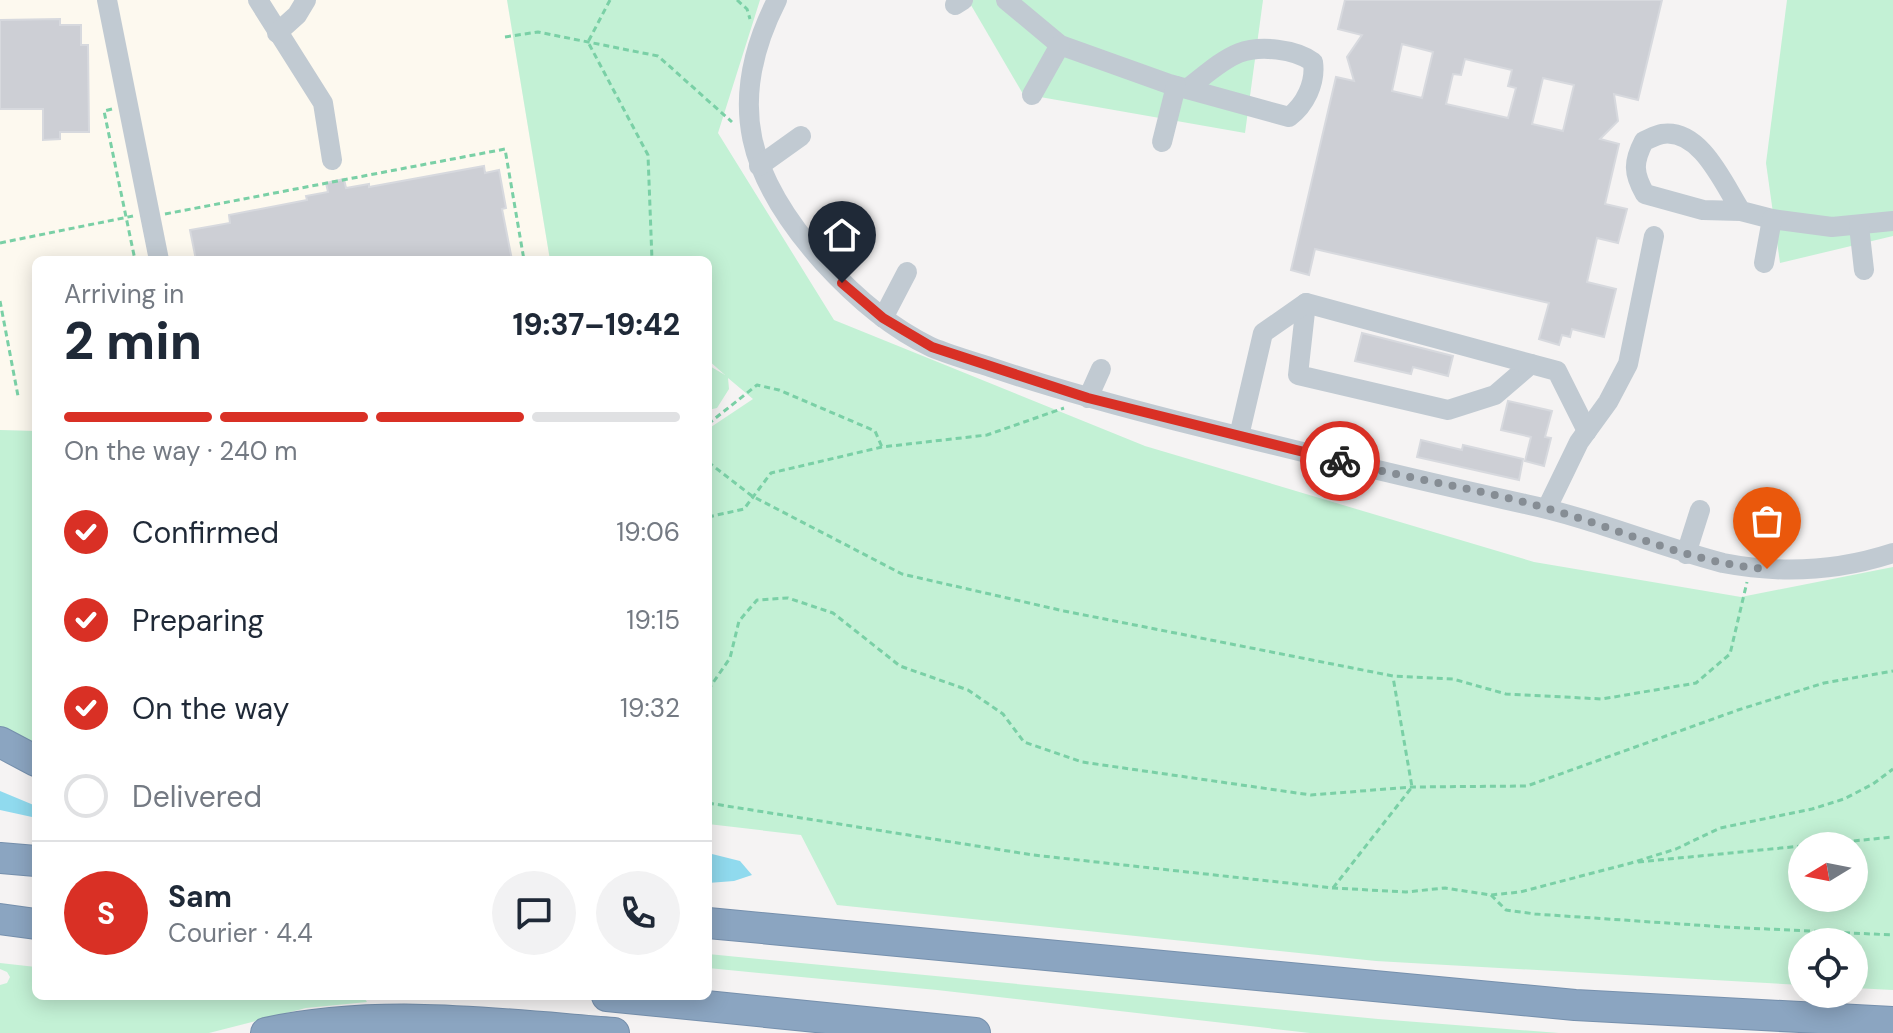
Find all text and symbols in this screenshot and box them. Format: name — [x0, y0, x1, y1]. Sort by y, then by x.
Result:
pin — [808, 201, 876, 283]
icon: home — [820, 213, 864, 257]
text: Arriving in — [64, 277, 184, 311]
text: 19:37–19:42 — [513, 305, 680, 344]
text: 2 min — [64, 307, 202, 375]
courier — [1300, 421, 1380, 501]
text: On the way · 240 m — [64, 434, 298, 468]
icon: bike — [1318, 439, 1362, 483]
pin — [1733, 487, 1801, 569]
icon: bag — [1745, 499, 1789, 543]
icon: check — [64, 510, 108, 554]
text: Confirmed — [132, 513, 279, 552]
text: 19:06 — [616, 515, 680, 549]
icon: check — [64, 598, 108, 642]
text: Preparing — [132, 601, 264, 640]
text: 19:15 — [626, 603, 680, 637]
icon: check — [64, 686, 108, 730]
text: On the way — [132, 689, 289, 728]
text: 19:32 — [620, 691, 680, 725]
text: Delivered — [132, 777, 262, 816]
north arrow — [1788, 832, 1868, 912]
map controls — [1788, 832, 1868, 1008]
button: chat — [492, 871, 576, 955]
button: phone — [596, 871, 680, 955]
text: Sam — [168, 877, 232, 916]
text: S — [97, 894, 115, 933]
text: Courier · 4.4 — [168, 916, 313, 950]
button: locate — [1788, 928, 1868, 1008]

